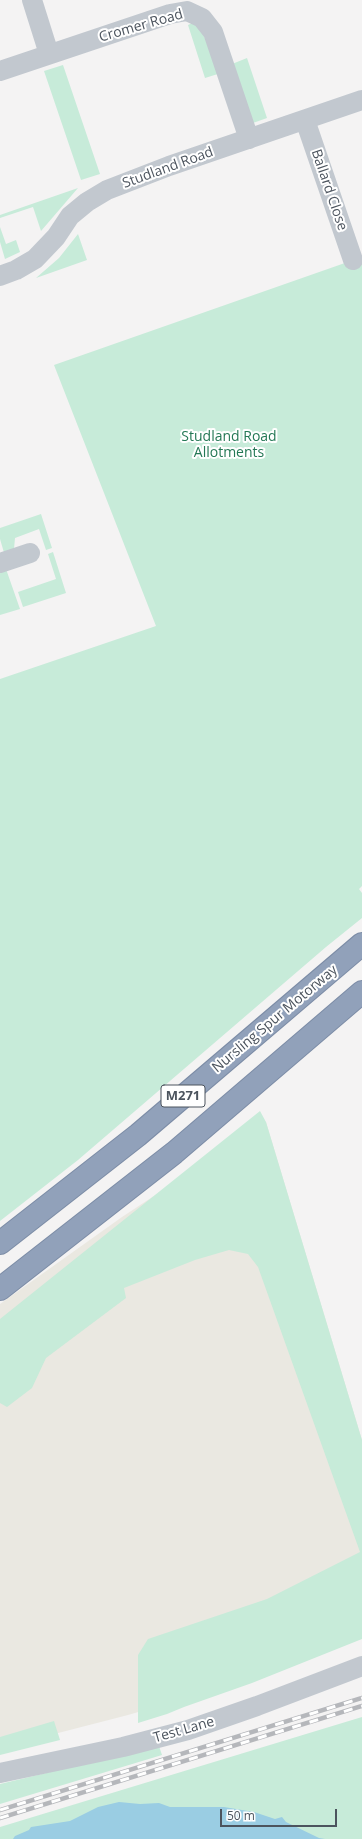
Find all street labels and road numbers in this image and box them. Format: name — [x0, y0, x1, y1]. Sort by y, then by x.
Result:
street label: Cromer Road — [97, 6, 185, 46]
street label: Studland Road — [120, 144, 216, 192]
street label: Ballard Close — [307, 147, 351, 233]
street label: Nursling Spur Motorway — [209, 962, 341, 1076]
road number: M271 — [161, 1085, 205, 1107]
street label: Test Lane — [152, 1713, 216, 1747]

